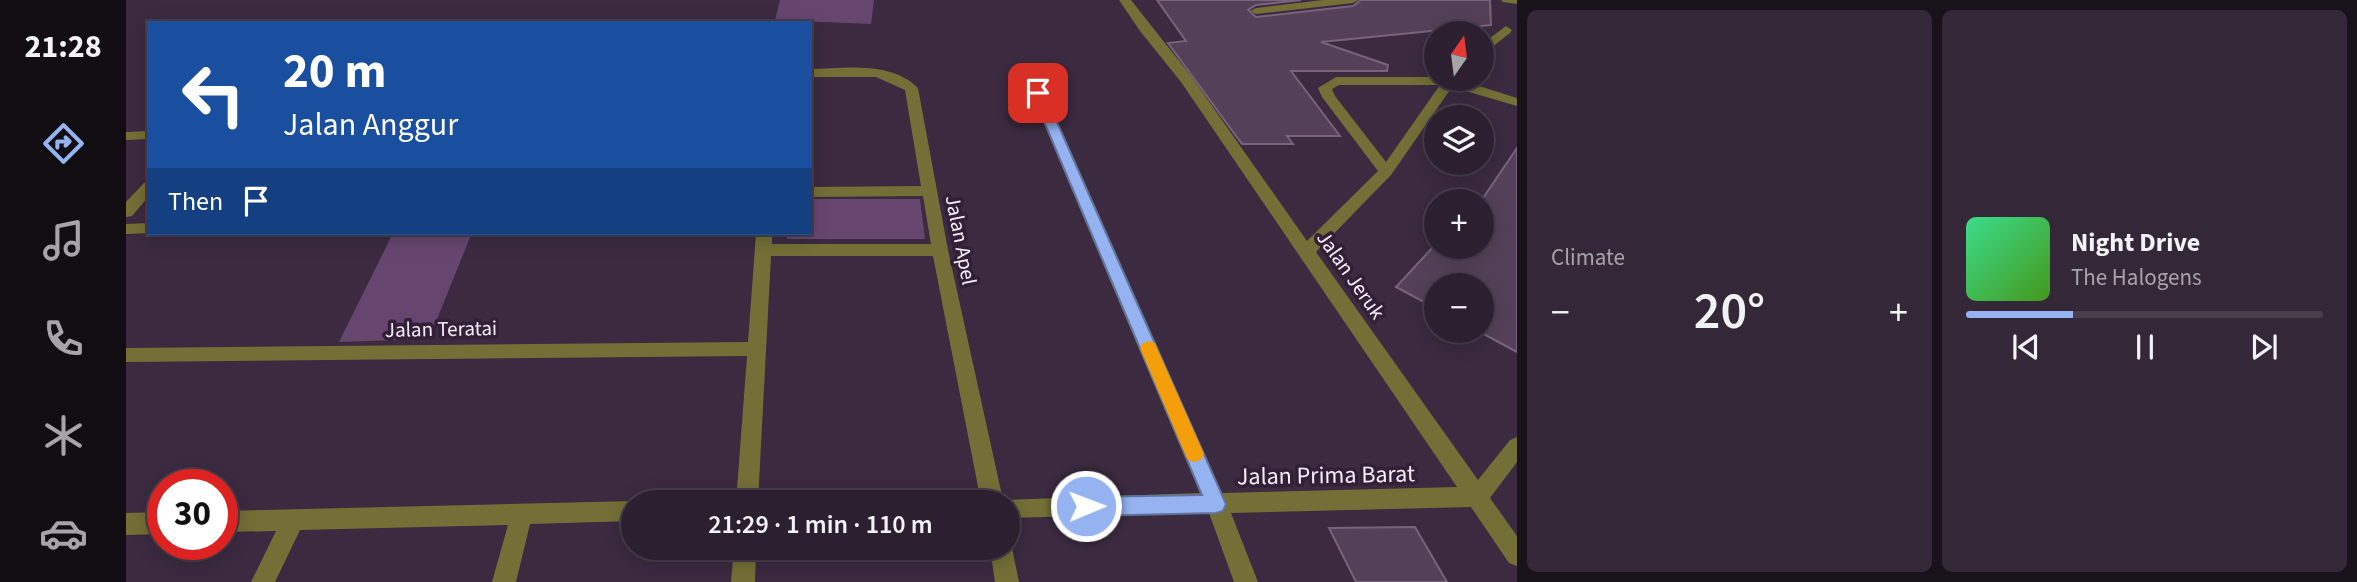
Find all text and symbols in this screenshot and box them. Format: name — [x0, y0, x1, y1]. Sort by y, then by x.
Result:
north arrow — [1424, 21, 1494, 91]
map controls — [1424, 21, 1494, 343]
text: 21:28 — [24, 24, 102, 70]
text: 20 m — [283, 37, 387, 107]
icon: left — [168, 49, 259, 140]
pin — [1008, 63, 1068, 123]
icon: arrive — [1019, 74, 1057, 112]
text: Jalan Anggur — [283, 102, 458, 148]
button: layers — [1424, 105, 1494, 175]
icon: directions — [39, 119, 88, 168]
icon: arrive — [237, 182, 275, 220]
text: Then — [168, 183, 223, 220]
button: + — [1424, 189, 1494, 259]
street label: Jalan Apel — [938, 192, 984, 288]
icon: music — [39, 216, 88, 265]
text: Night Drive — [2071, 224, 2200, 261]
street label: Jalan Jeruk — [1310, 225, 1393, 326]
text: Climate — [1551, 241, 1625, 274]
text: The Halogens — [2071, 261, 2202, 294]
button: − — [1424, 273, 1494, 343]
text: 20° — [1694, 275, 1765, 349]
text: − — [1551, 286, 1570, 340]
text: + — [1889, 286, 1908, 340]
street label: Jalan Teratai — [385, 313, 497, 345]
icon: phone — [39, 314, 88, 363]
icon: previous — [2007, 328, 2045, 366]
icon: pause — [2126, 328, 2164, 366]
icon: next — [2245, 328, 2283, 366]
icon: climate — [39, 411, 88, 460]
street label: Jalan Prima Barat — [1237, 456, 1415, 495]
speed limit sign: 30 — [147, 469, 238, 560]
position arrow — [1049, 469, 1123, 543]
text: 21:29 · 1 min · 110 m — [708, 506, 933, 543]
icon: car — [39, 509, 88, 558]

